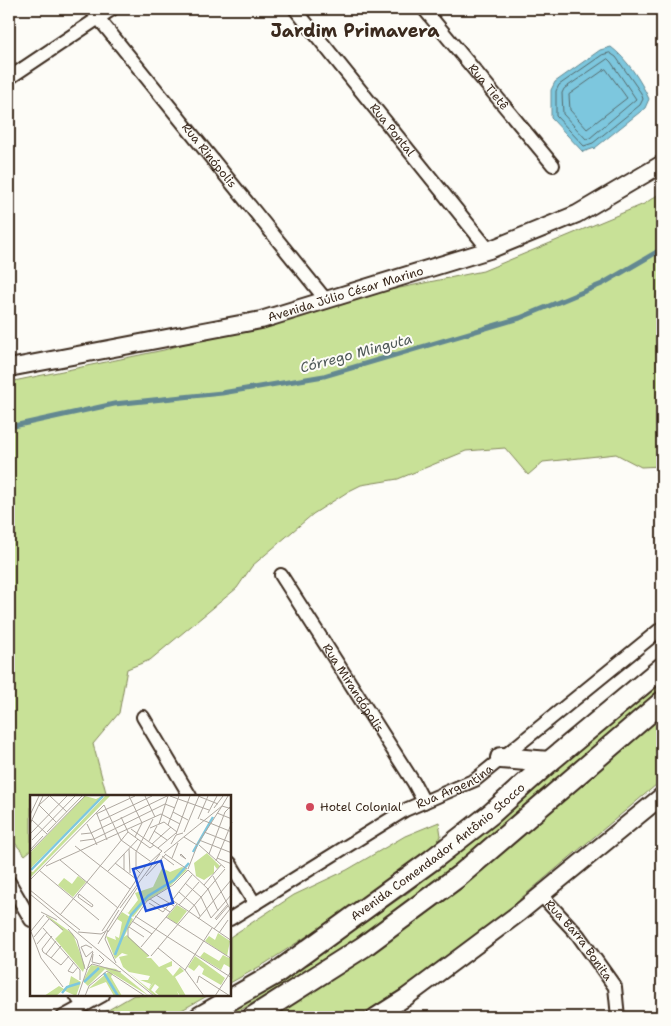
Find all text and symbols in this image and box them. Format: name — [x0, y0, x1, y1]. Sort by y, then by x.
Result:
district label: Jardim Primavera — [271, 19, 440, 43]
street label: Rua Tietê — [465, 60, 512, 113]
street label: Rua Pontal — [366, 100, 419, 160]
street label: Rua Rinópolis — [178, 119, 240, 191]
street label: Avenida Júlio César Marino — [266, 263, 425, 325]
water label: Córrego Minguta — [298, 329, 414, 377]
street label: Rua Mirandópolis — [319, 641, 387, 735]
street label: Rua Argentina — [413, 760, 497, 812]
street label: Avenida Comendador Antônio Stocco — [347, 779, 528, 925]
inset map — [30, 795, 231, 996]
place label: Hotel Colonial — [320, 799, 402, 815]
marker: Hotel Colonial — [304, 801, 316, 813]
street label: Rua Barra Bonita — [541, 896, 616, 984]

